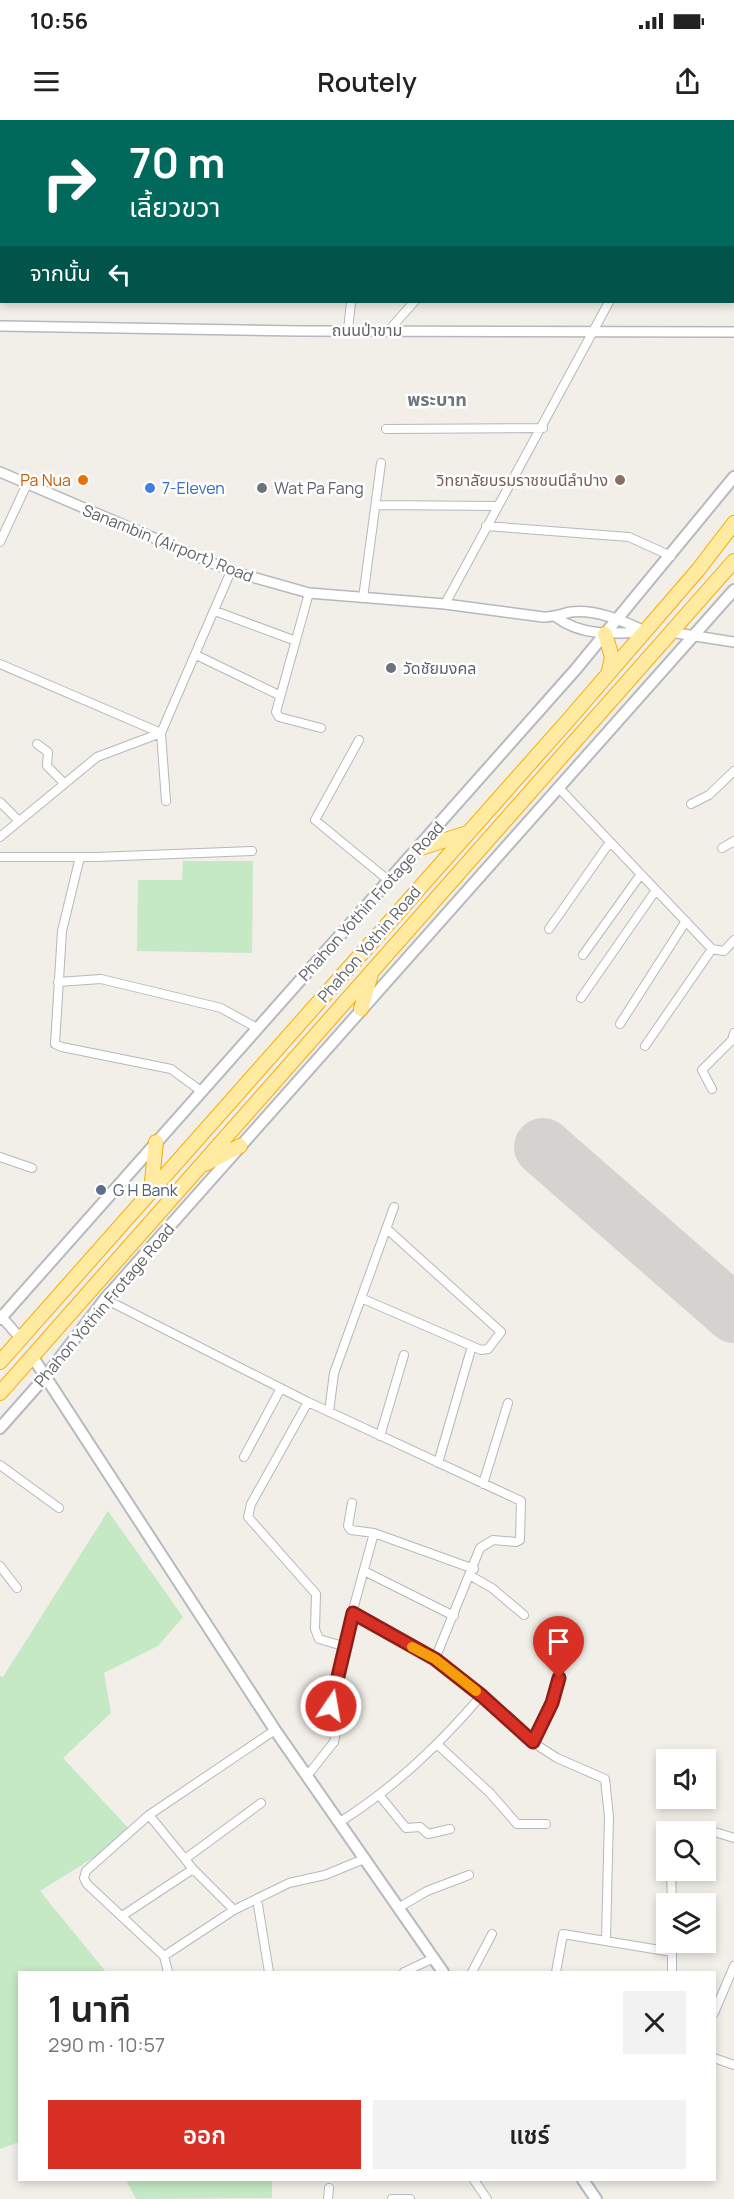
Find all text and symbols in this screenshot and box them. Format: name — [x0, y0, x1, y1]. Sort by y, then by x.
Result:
text: 10:56 — [30, 6, 88, 36]
text: Routely — [317, 63, 417, 100]
icon: menu — [30, 65, 63, 98]
icon: share — [671, 65, 704, 98]
text: 70 m — [129, 133, 225, 191]
icon: right — [30, 144, 108, 222]
text: เลี้ยวขวา — [129, 188, 220, 225]
text: จากนั้น — [30, 258, 91, 288]
icon: left — [103, 258, 136, 291]
street label: ถนนป่าขาม — [332, 319, 402, 341]
district label: พระบาท — [407, 387, 467, 411]
place label: Pa Nua — [20, 469, 71, 491]
place label: วิทยาลัยบรมราชชนนีลำปาง — [436, 469, 608, 491]
marker: Pa Nua — [76, 473, 90, 487]
marker: วิทยาลัยบรมราชชนนีลำปาง — [613, 473, 627, 487]
place label: 7-Eleven — [162, 477, 225, 499]
place label: Wat Pa Fang — [274, 477, 364, 499]
marker: 7-Eleven — [143, 481, 157, 495]
marker: Wat Pa Fang — [255, 481, 269, 495]
street label: Sanambin (Airport) Road — [79, 499, 257, 587]
place label: วัดชัยมงคล — [403, 657, 476, 679]
marker: วัดชัยมงคล — [384, 661, 398, 675]
street label: Phahon Yothin Frotage Road — [293, 817, 449, 985]
street label: Phahon Yothin Road — [312, 881, 426, 1007]
place label: G H Bank — [113, 1179, 179, 1201]
marker: G H Bank — [94, 1183, 108, 1197]
street label: Phahon Yothin Frotage Road — [29, 1218, 179, 1392]
pin — [533, 1616, 584, 1678]
icon: arrive — [542, 1625, 575, 1658]
position arrow — [299, 1674, 363, 1738]
map controls — [656, 1749, 716, 1953]
button: sound — [656, 1749, 716, 1809]
button: search — [656, 1821, 716, 1881]
button: layers — [656, 1893, 716, 1953]
text: 1 นาที — [48, 1984, 131, 2033]
button: close — [623, 1991, 686, 2054]
text: 290 m · 10:57 — [48, 2031, 165, 2058]
button: ออก — [48, 2100, 361, 2169]
button: แชร์ — [373, 2100, 686, 2169]

